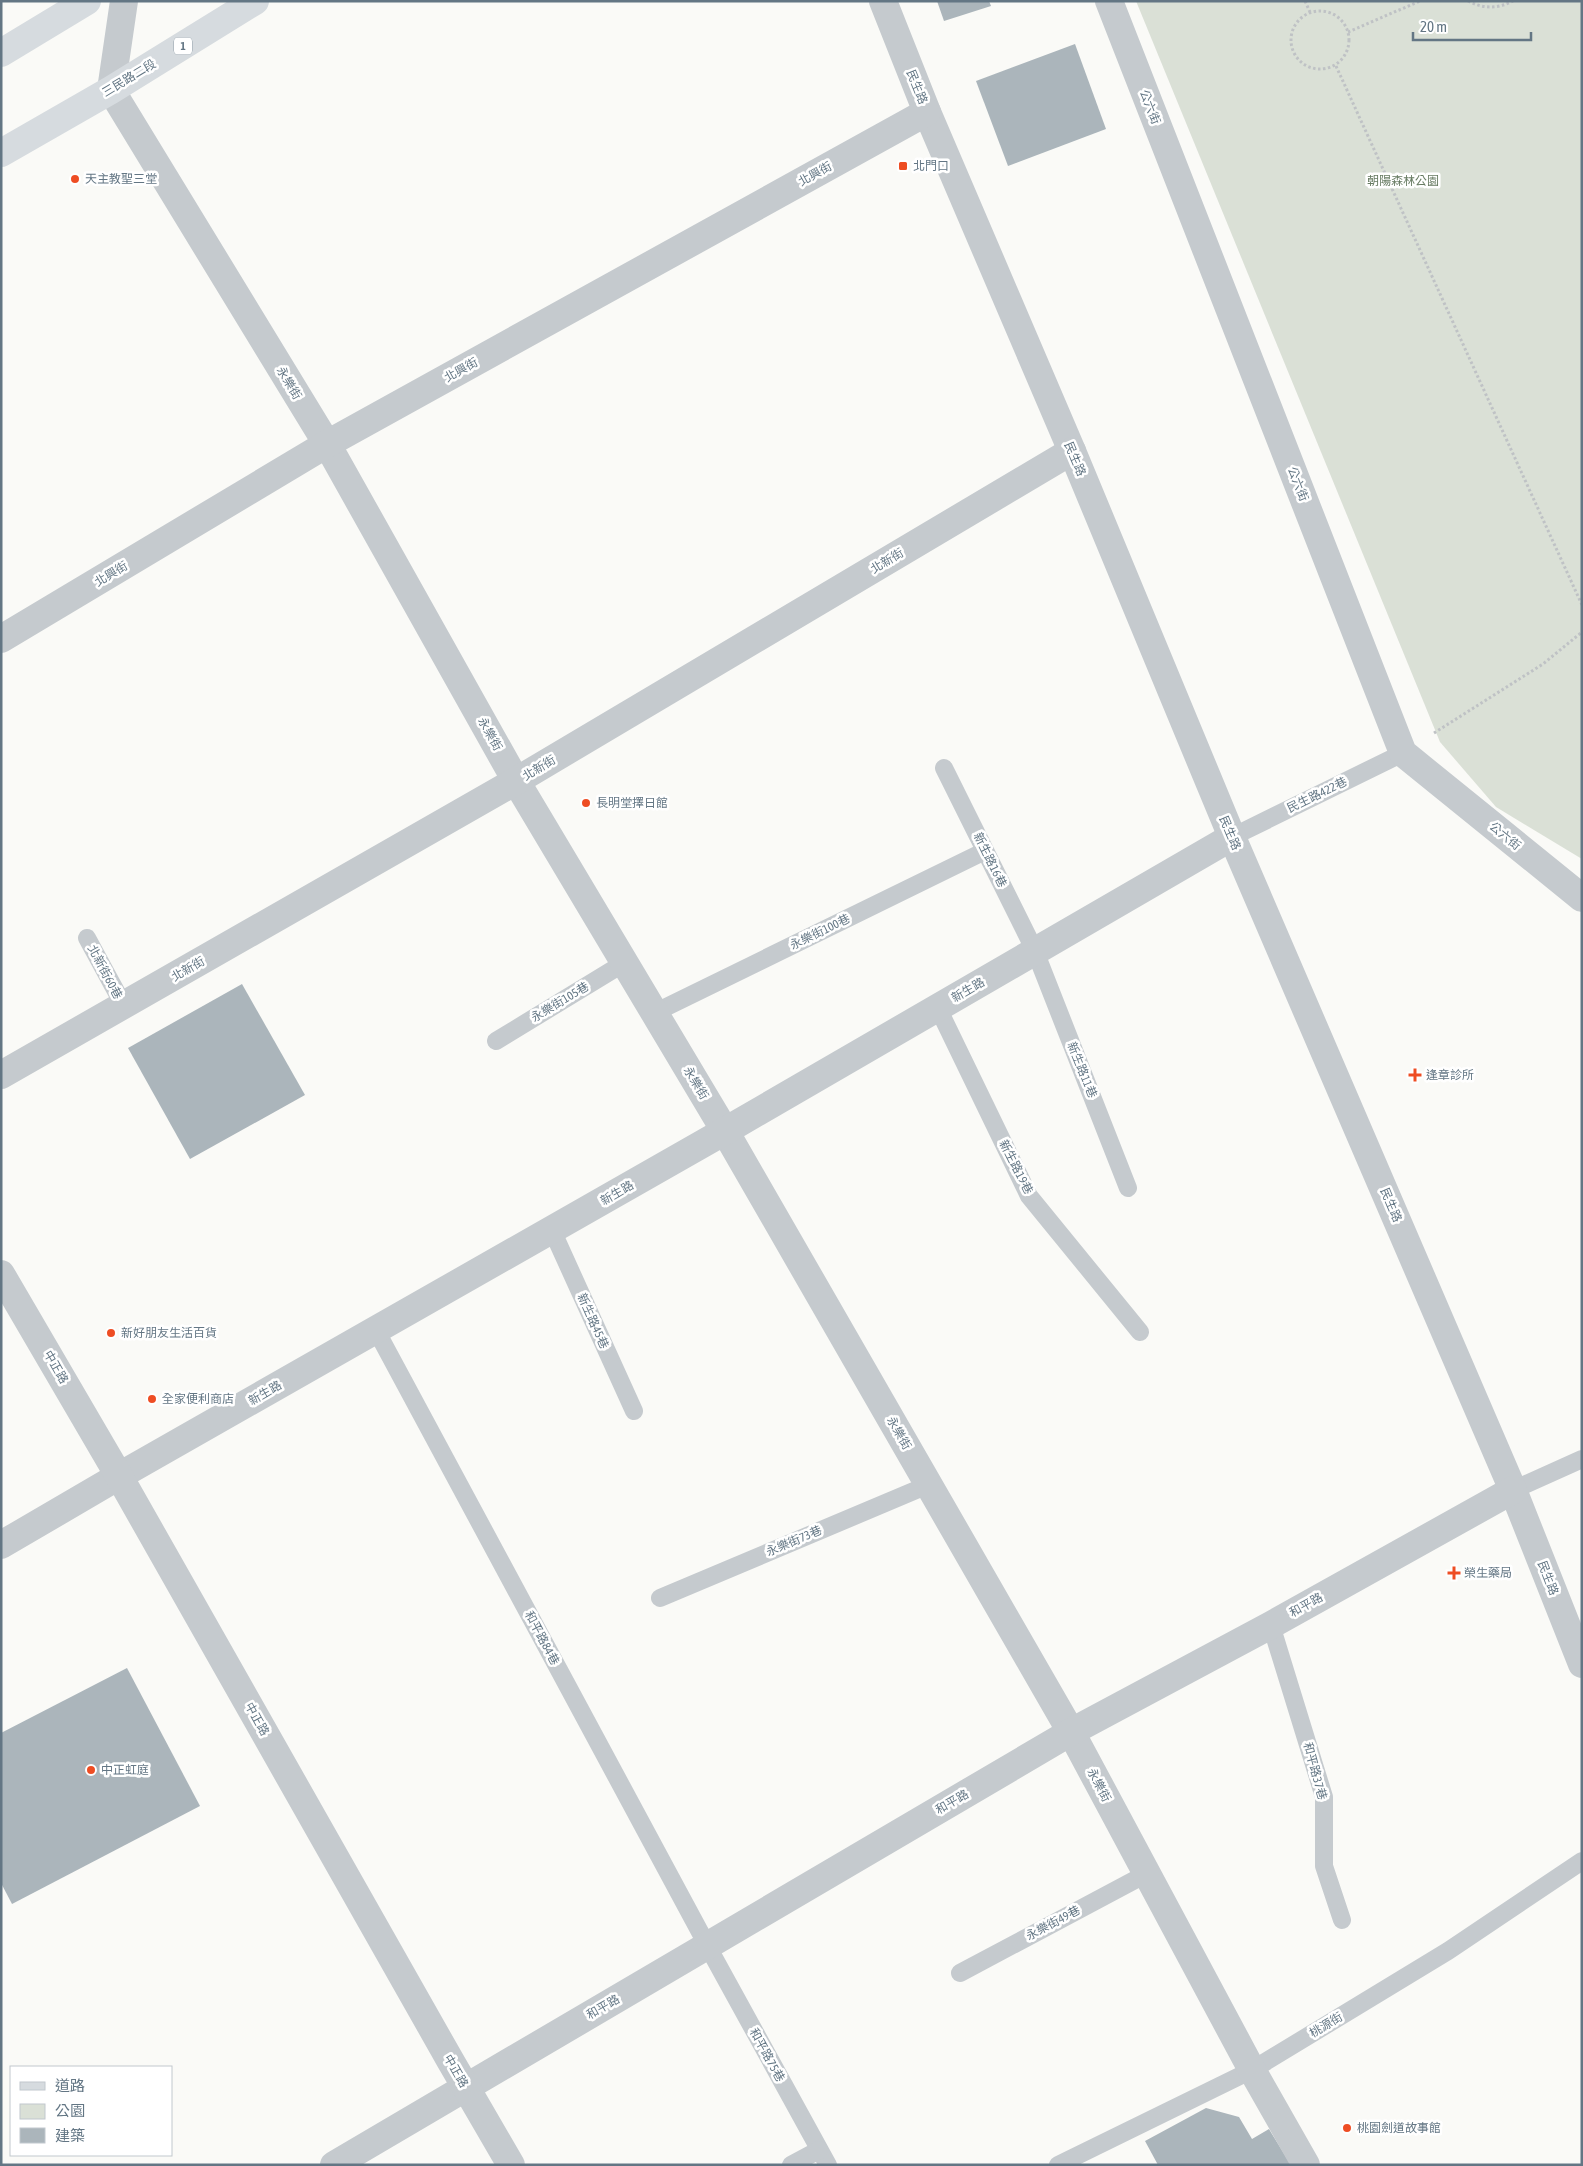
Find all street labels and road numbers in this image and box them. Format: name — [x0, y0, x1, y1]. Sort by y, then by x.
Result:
road number: 1 — [174, 37, 192, 54]
street label: 三民路二段 — [100, 57, 158, 99]
street label: 民生路 — [904, 68, 930, 106]
street label: 公六街 — [1137, 88, 1163, 126]
street label: 北興街 — [796, 159, 834, 189]
street label: 北興街 — [442, 355, 480, 385]
street label: 永樂街 — [274, 364, 304, 402]
street label: 民生路 — [1062, 440, 1088, 478]
street label: 公六街 — [1285, 465, 1311, 503]
street label: 北新街 — [868, 546, 906, 576]
street label: 北興街 — [92, 559, 130, 589]
street label: 永樂街 — [475, 715, 505, 753]
street label: 北新街 — [520, 753, 558, 783]
street label: 民生路422巷 — [1285, 774, 1349, 816]
street label: 民生路 — [1217, 814, 1243, 852]
street label: 公六街 — [1487, 819, 1523, 853]
street label: 新生路16巷 — [971, 830, 1009, 890]
street label: 永樂街100巷 — [788, 911, 852, 953]
street label: 北新街60巷 — [85, 943, 125, 1001]
street label: 北新街 — [169, 954, 207, 984]
street label: 新生路 — [949, 975, 987, 1005]
street label: 永樂街105巷 — [529, 979, 591, 1025]
street label: 新生路11巷 — [1064, 1040, 1100, 1100]
street label: 永樂街 — [681, 1064, 711, 1102]
street label: 新生路19巷 — [996, 1137, 1036, 1197]
street label: 新生路 — [598, 1178, 636, 1208]
street label: 民生路 — [1378, 1186, 1404, 1224]
street label: 新生路45巷 — [575, 1291, 611, 1351]
street label: 中正路 — [41, 1348, 71, 1386]
street label: 新生路 — [246, 1378, 284, 1408]
street label: 永樂街 — [884, 1414, 914, 1452]
street label: 永樂街73巷 — [764, 1523, 824, 1559]
street label: 民生路 — [1535, 1559, 1561, 1597]
street label: 和平路 — [1287, 1590, 1325, 1620]
street label: 和平路84巷 — [522, 1609, 562, 1667]
street label: 中正路 — [242, 1700, 272, 1738]
street label: 和平路37巷 — [1301, 1741, 1329, 1801]
street label: 永樂街 — [1084, 1766, 1114, 1804]
street label: 和平路 — [933, 1787, 971, 1817]
street label: 永樂街49巷 — [1024, 1903, 1082, 1943]
street label: 和平路 — [584, 1992, 622, 2022]
street label: 桃源街 — [1307, 2010, 1345, 2040]
street label: 和平路75巷 — [747, 2026, 787, 2084]
street label: 中正路 — [441, 2052, 471, 2090]

